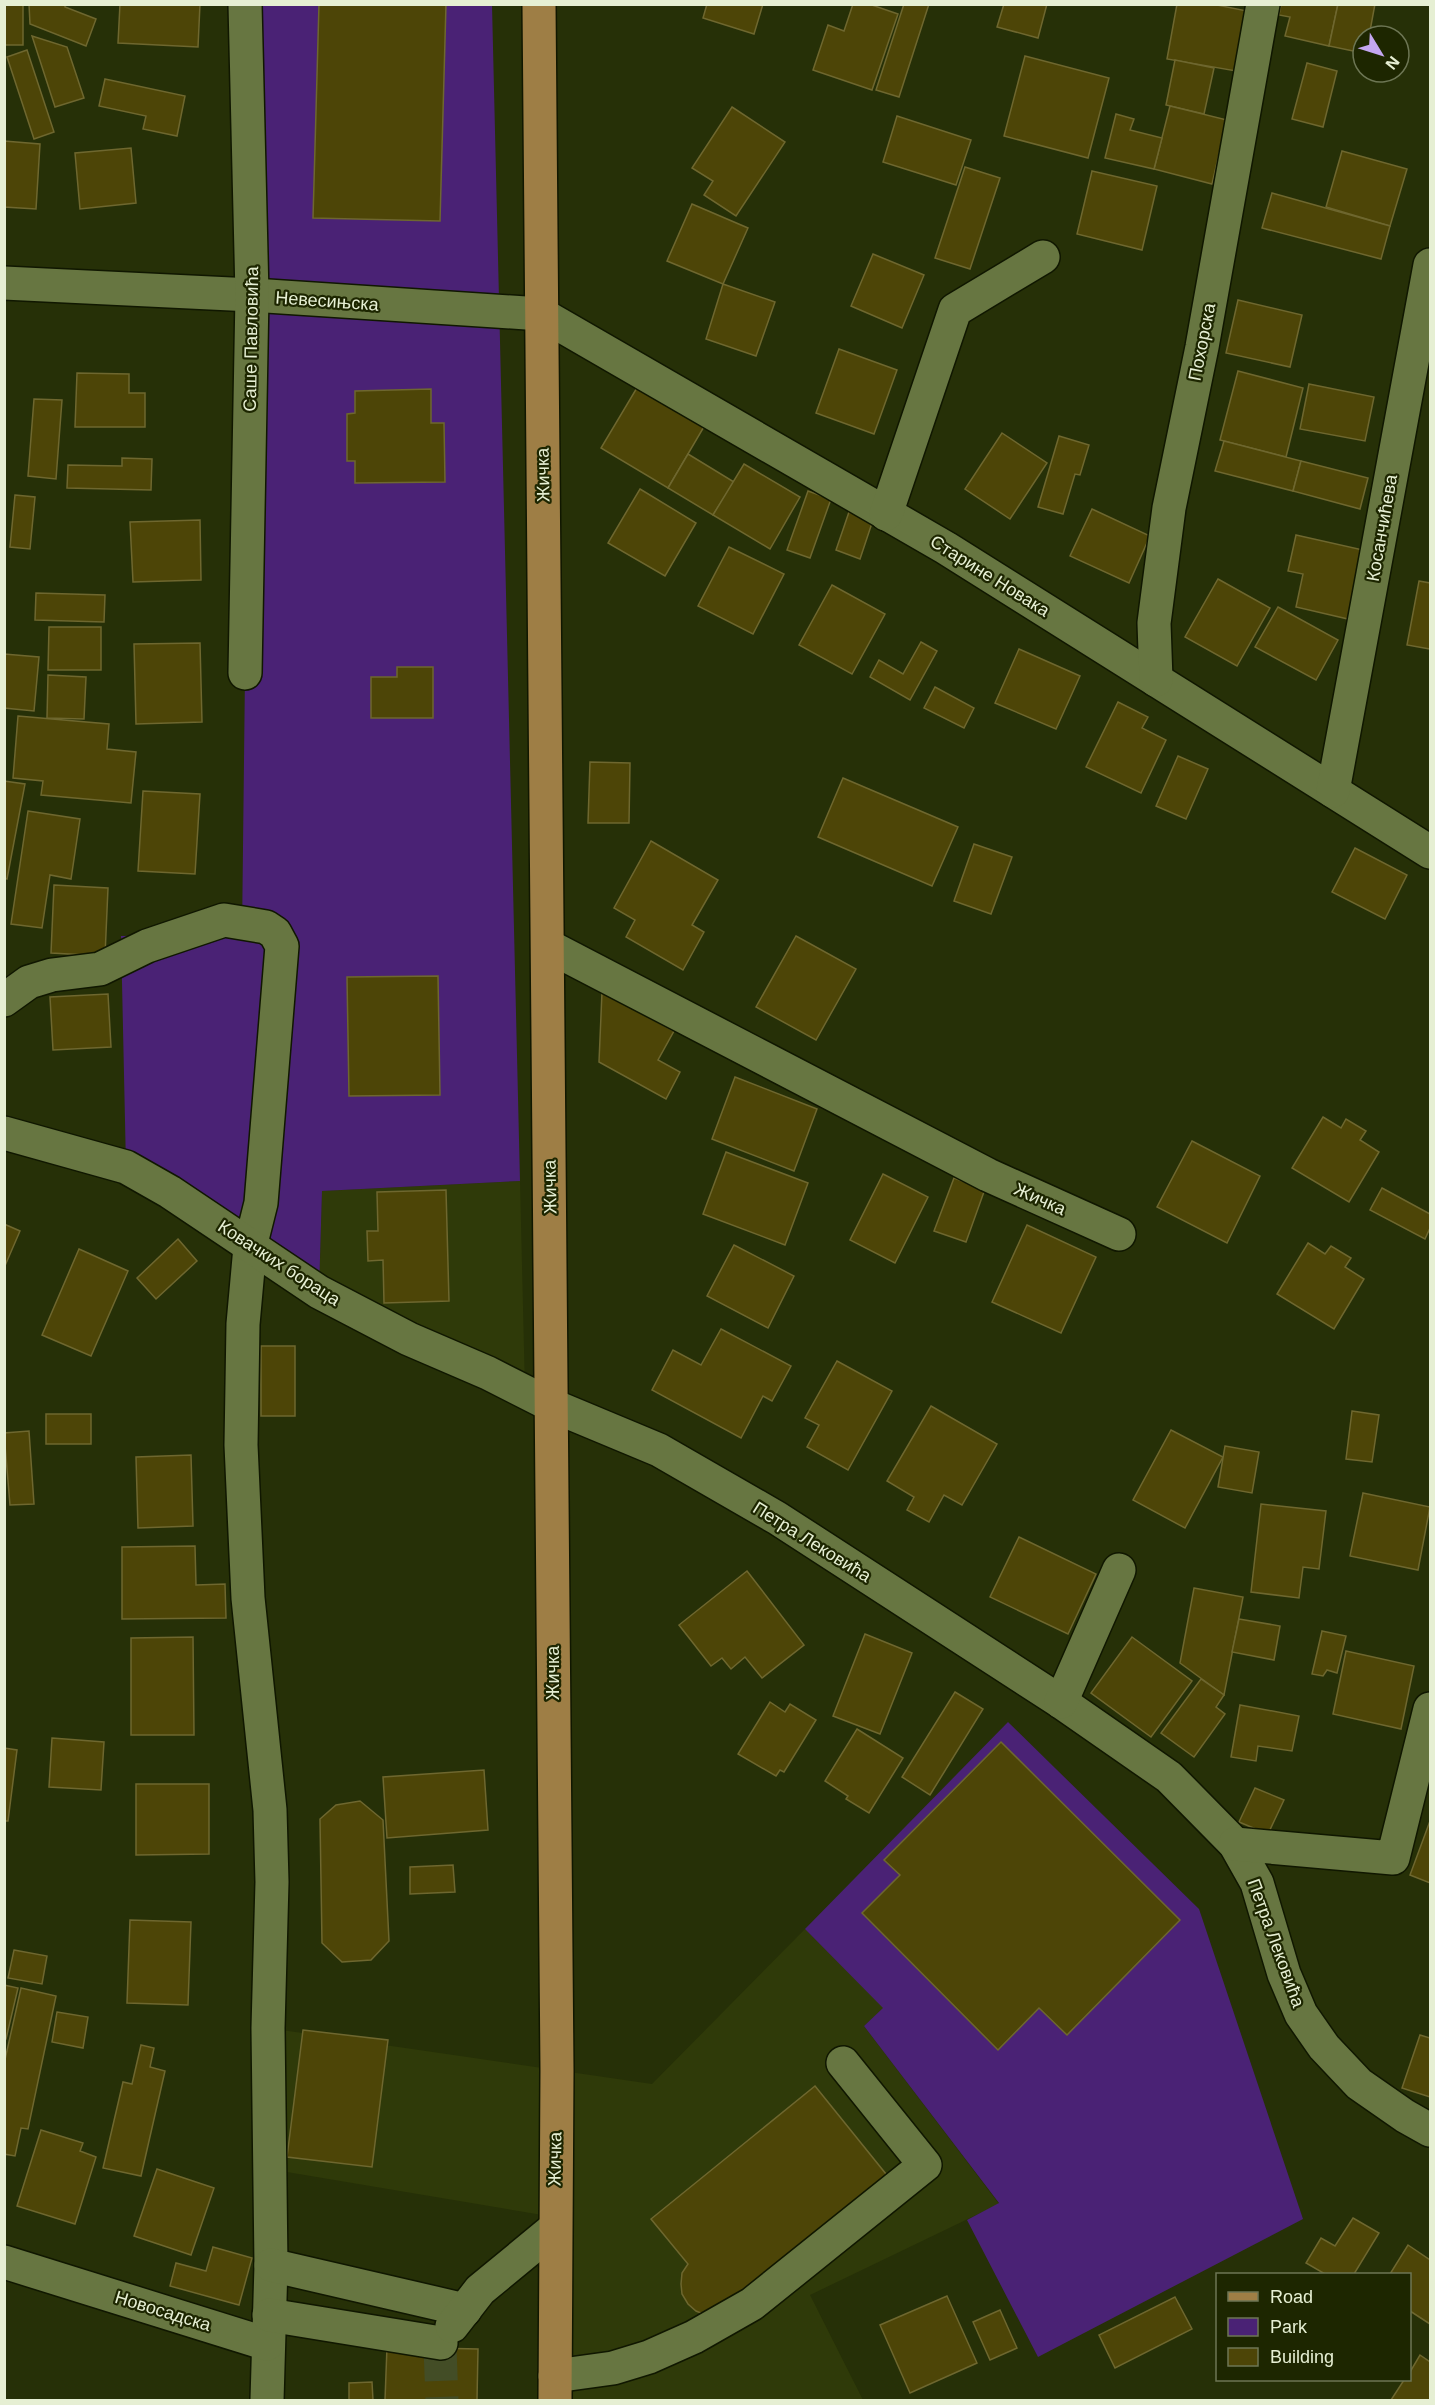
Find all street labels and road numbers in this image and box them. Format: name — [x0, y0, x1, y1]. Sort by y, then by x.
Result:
street label: Саше Павловића — [240, 265, 262, 412]
street label: Невесињска — [275, 287, 380, 315]
street label: Похорска — [1185, 300, 1220, 383]
street label: Жичка — [533, 447, 553, 502]
street label: Косанчићева — [1363, 472, 1401, 583]
street label: Старине Новака — [927, 531, 1054, 621]
street label: Жичка — [540, 1159, 560, 1214]
street label: Жичка — [1011, 1179, 1070, 1220]
street label: Ковачких бораца — [214, 1216, 345, 1310]
street label: Петра Лековића — [749, 1498, 875, 1587]
street label: Жичка — [543, 1645, 563, 1700]
street label: Петра Лековића — [1243, 1876, 1309, 2011]
street label: Жичка — [545, 2131, 565, 2186]
street label: Новосадска — [113, 2287, 214, 2335]

